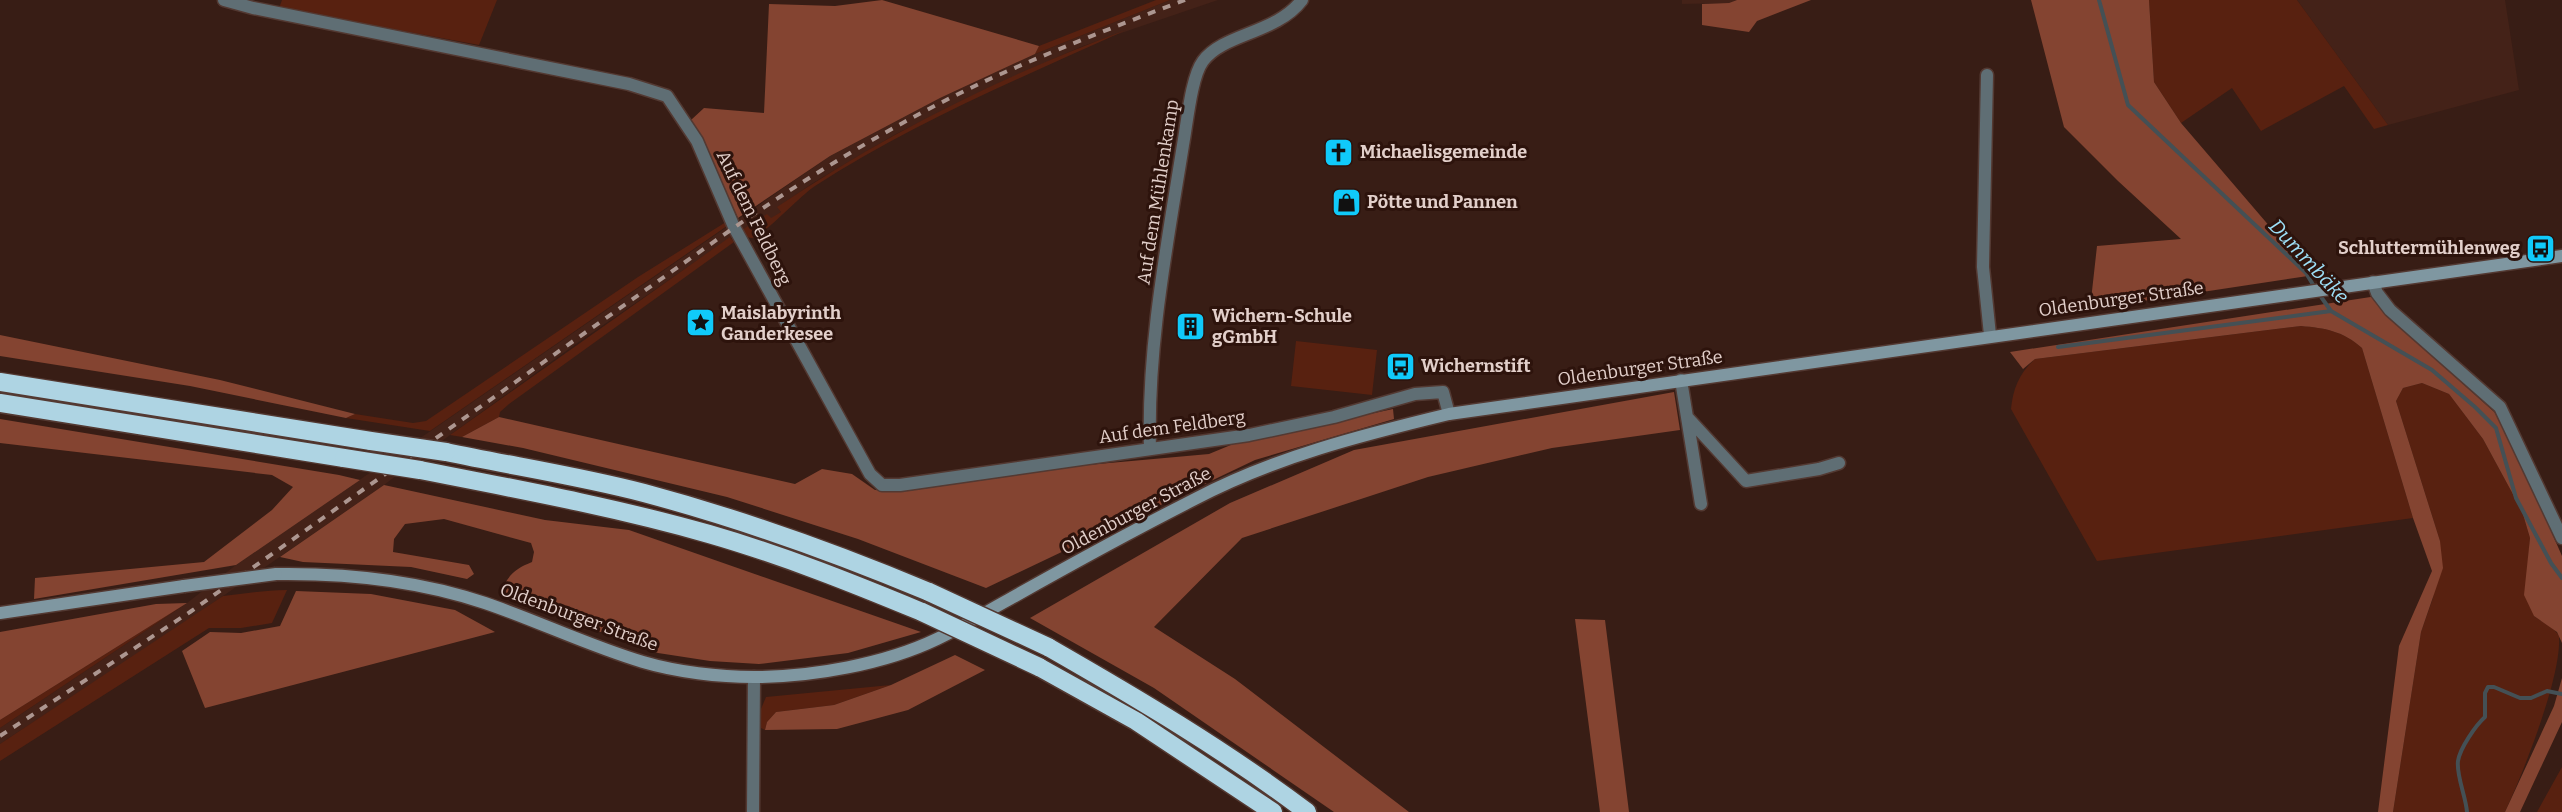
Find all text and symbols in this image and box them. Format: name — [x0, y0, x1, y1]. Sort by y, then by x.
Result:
street label: Auf dem Mühlenkamp — [1133, 98, 1183, 286]
church icon: Michaelisgemeinde — [1323, 136, 1355, 168]
place label: Michaelisgemeinde — [1360, 141, 1527, 163]
street label: Auf dem Feldberg — [712, 147, 796, 289]
shop icon: Pötte und Pannen — [1330, 186, 1362, 218]
place label: Pötte und Pannen — [1367, 191, 1518, 213]
water label: Dummbäke — [2264, 214, 2354, 308]
bus stop icon: Schluttermühlenweg — [2525, 232, 2557, 264]
place label: Schluttermühlenweg — [2338, 237, 2521, 259]
street label: Oldenburger Straße — [2037, 277, 2205, 321]
place label: Maislabyrinth Ganderkesee — [721, 302, 842, 345]
place label: Wichern-Schule gGmbH — [1212, 305, 1352, 348]
place icon: Maislabyrinth Ganderkesee — [684, 307, 716, 339]
building icon: Wichern-Schule gGmbH — [1175, 310, 1207, 342]
street label: Oldenburger Straße — [1556, 346, 1724, 390]
bus stop icon: Wichernstift — [1384, 350, 1416, 382]
place label: Wichernstift — [1421, 355, 1531, 377]
street label: Auf dem Feldberg — [1097, 406, 1247, 448]
street label: Oldenburger Straße — [1057, 462, 1215, 560]
street label: Oldenburger Straße — [497, 578, 661, 656]

